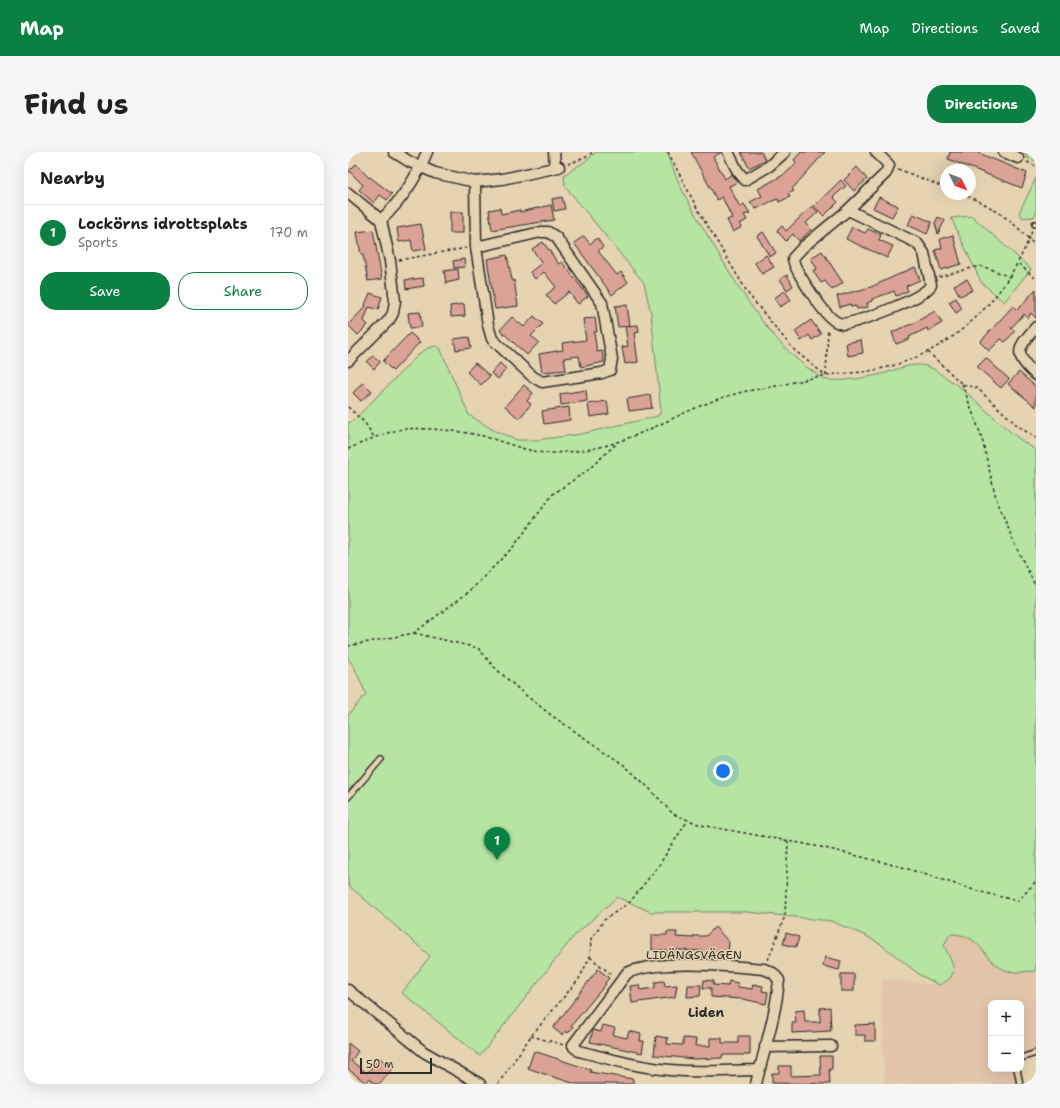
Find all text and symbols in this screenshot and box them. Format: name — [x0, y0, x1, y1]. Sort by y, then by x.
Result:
text: Map — [20, 16, 64, 41]
text: Map — [860, 19, 890, 37]
text: Directions — [912, 19, 978, 37]
text: Saved — [1000, 19, 1040, 37]
text: Find us — [24, 85, 129, 123]
button: Directions — [927, 85, 1036, 123]
north arrow — [940, 164, 976, 200]
text: Nearby — [40, 167, 105, 189]
text: Lockörns idrottsplats — [78, 214, 248, 234]
text: 1 — [50, 224, 56, 241]
text: 170 m — [270, 224, 308, 241]
text: Sports — [78, 234, 118, 251]
button: Save — [40, 272, 170, 310]
button: Share — [178, 272, 308, 310]
your location — [713, 761, 733, 781]
pin: 1 — [484, 827, 510, 860]
street label: LIDÄNGSVÄGEN — [646, 947, 742, 963]
map controls — [988, 1000, 1024, 1072]
button: + — [988, 1000, 1024, 1036]
district label: Liden — [688, 1004, 724, 1021]
button: − — [988, 1036, 1024, 1072]
scale bar — [360, 1056, 432, 1075]
text: 50 m — [366, 1057, 394, 1072]

